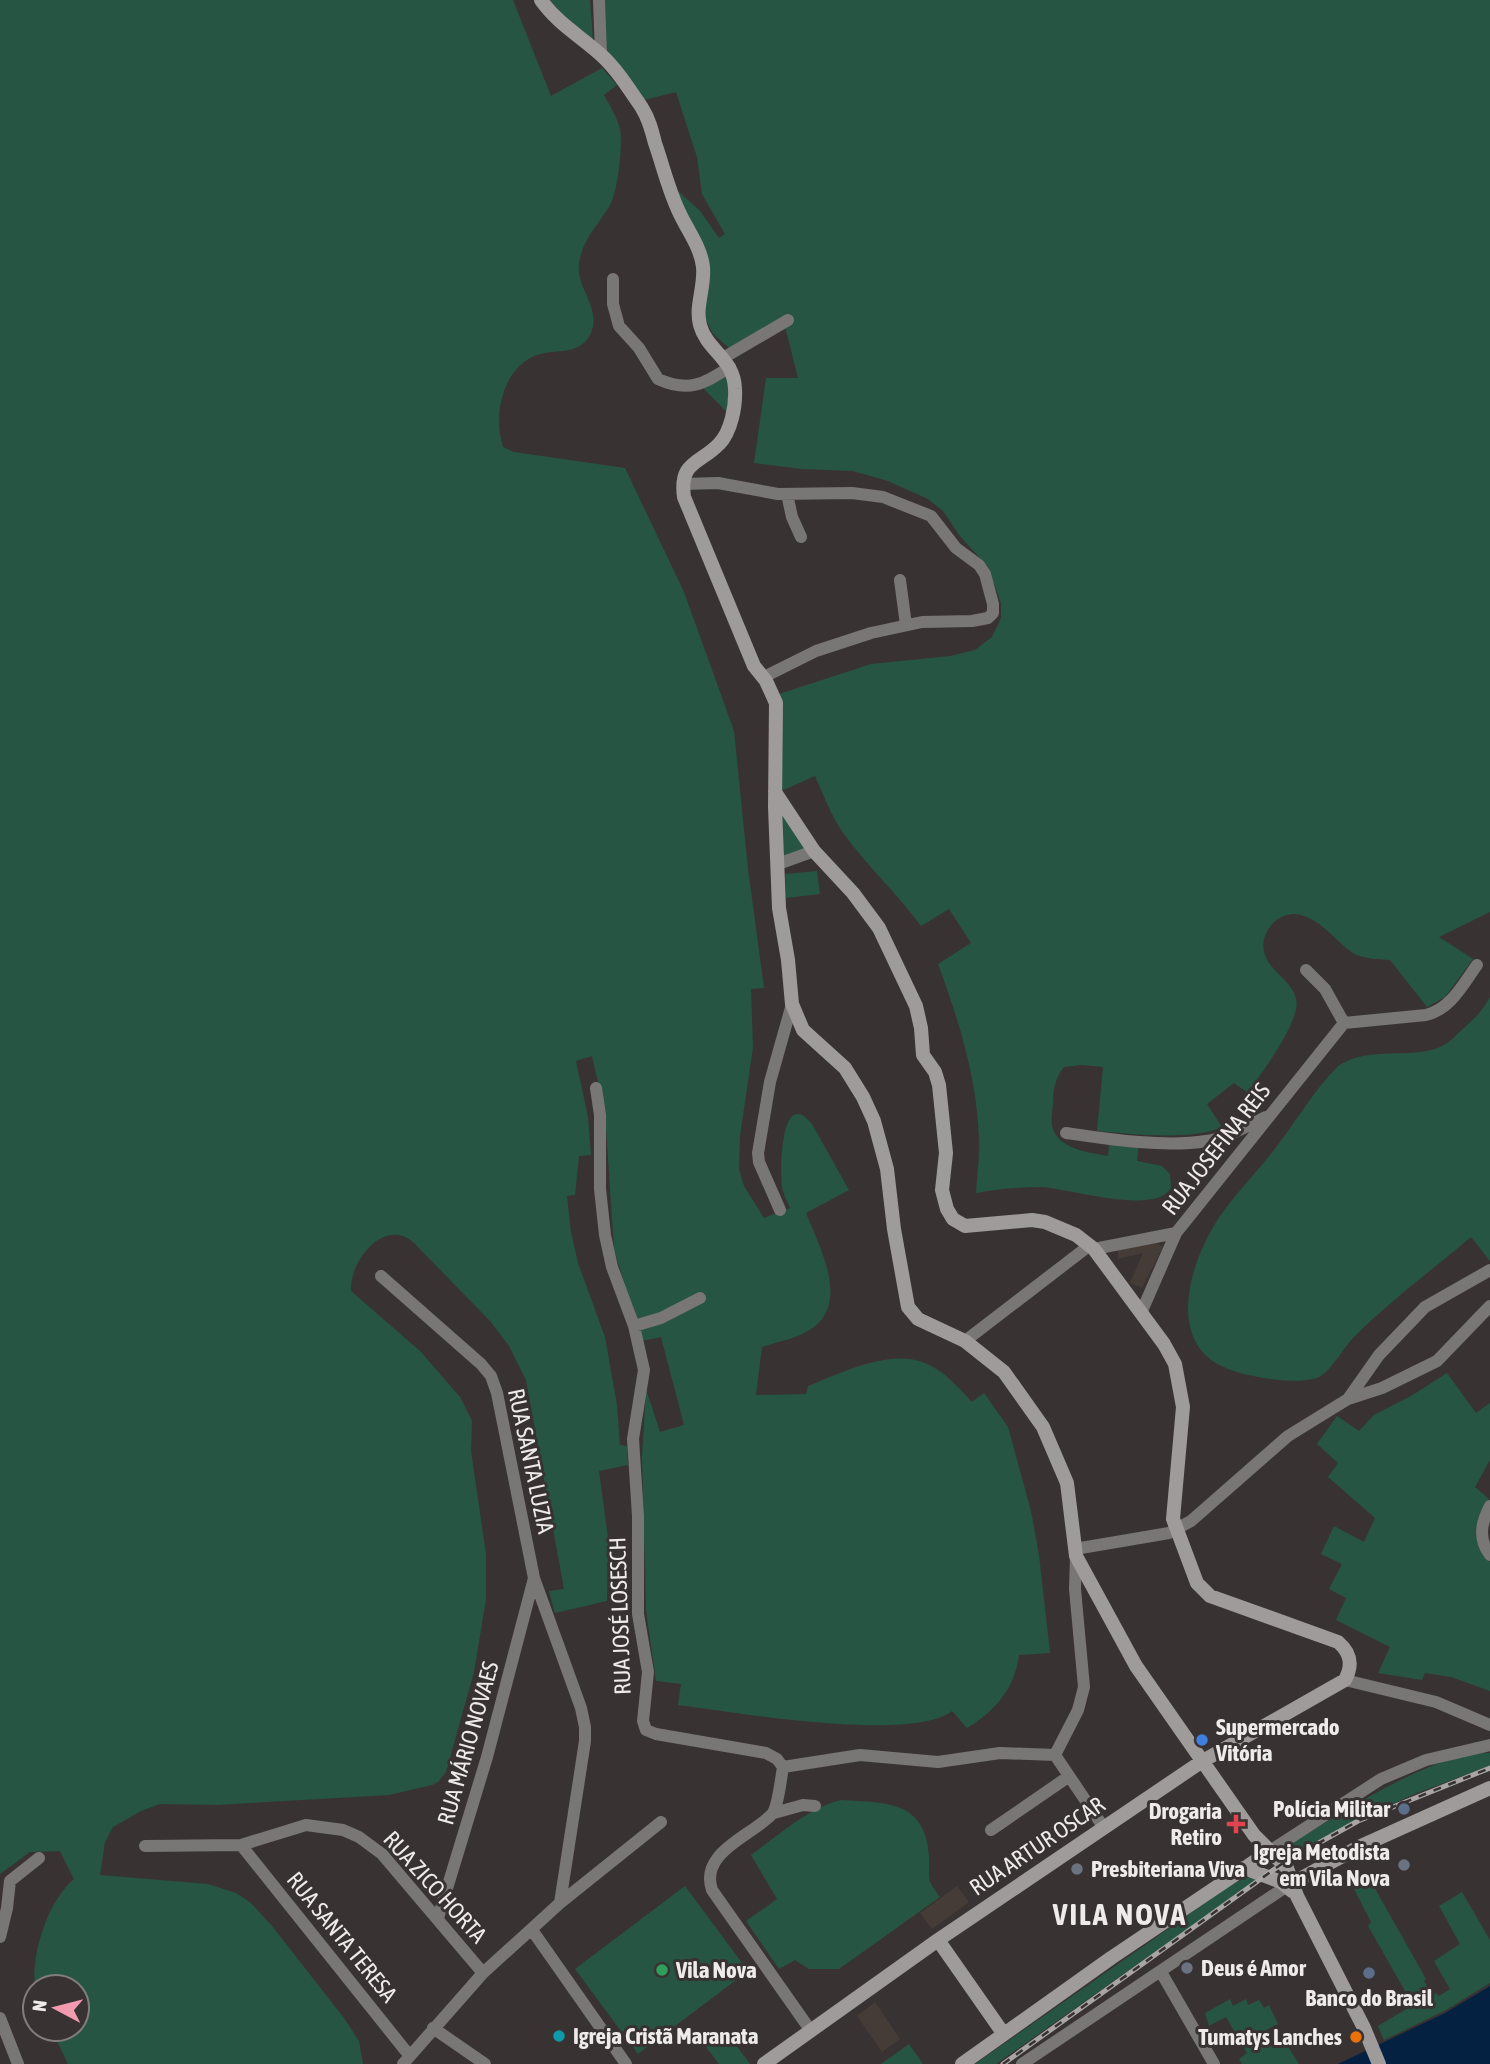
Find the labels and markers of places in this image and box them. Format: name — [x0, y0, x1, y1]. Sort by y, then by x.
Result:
place label: Supermercado Vitória — [1215, 1714, 1340, 1766]
marker: Supermercado Vitória — [1194, 1732, 1210, 1748]
place label: Polícia Militar — [1273, 1796, 1391, 1822]
place label: Drogaria Retiro — [1149, 1798, 1222, 1850]
marker: Polícia Militar — [1396, 1801, 1412, 1817]
marker: Drogaria Retiro — [1228, 1816, 1244, 1832]
place label: Igreja Metodista em Vila Nova — [1253, 1839, 1390, 1891]
place label: Presbiteriana Viva — [1091, 1856, 1245, 1882]
marker: Igreja Metodista em Vila Nova — [1396, 1857, 1412, 1873]
marker: Presbiteriana Viva — [1069, 1861, 1085, 1877]
place label: Deus é Amor — [1201, 1955, 1307, 1981]
place label: Vila Nova — [675, 1957, 757, 1983]
marker: Deus é Amor — [1179, 1960, 1195, 1976]
marker: Vila Nova — [654, 1962, 670, 1978]
marker: Banco do Brasil — [1361, 1965, 1377, 1981]
place label: Banco do Brasil — [1305, 1985, 1434, 2011]
place label: Igreja Cristã Maranata — [573, 2023, 759, 2049]
place label: Tumatys Lanches — [1198, 2024, 1342, 2050]
marker: Igreja Cristã Maranata — [551, 2028, 567, 2044]
marker: Tumatys Lanches — [1348, 2029, 1364, 2045]

